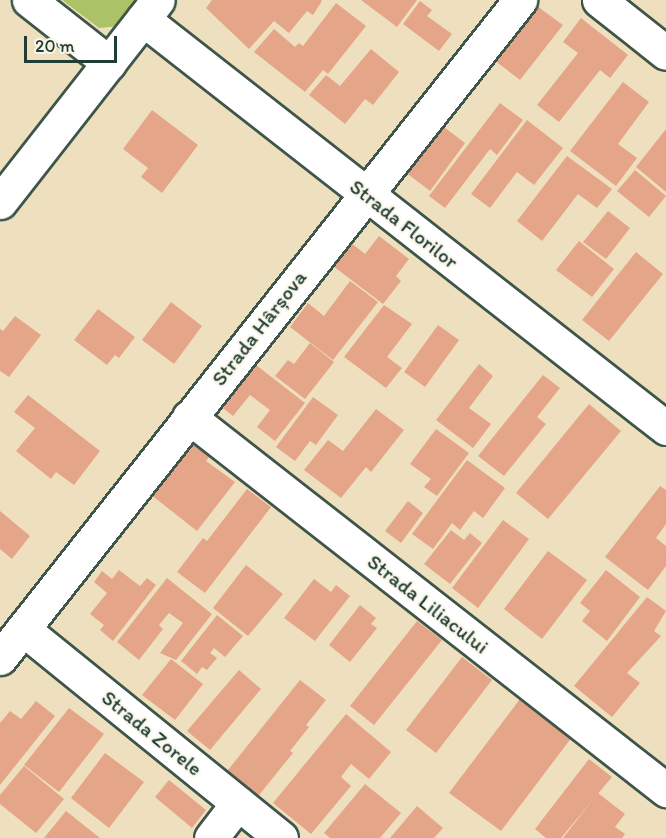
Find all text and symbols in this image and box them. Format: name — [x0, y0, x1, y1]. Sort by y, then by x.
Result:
scale bar — [27, 24, 120, 62]
text: 20 m — [35, 35, 75, 57]
street label: Strada Florilor — [345, 174, 463, 274]
street label: Strada Hârșova — [206, 265, 312, 391]
street label: Strada Liliacului — [362, 549, 494, 659]
street label: Strada Zorele — [97, 685, 207, 781]

